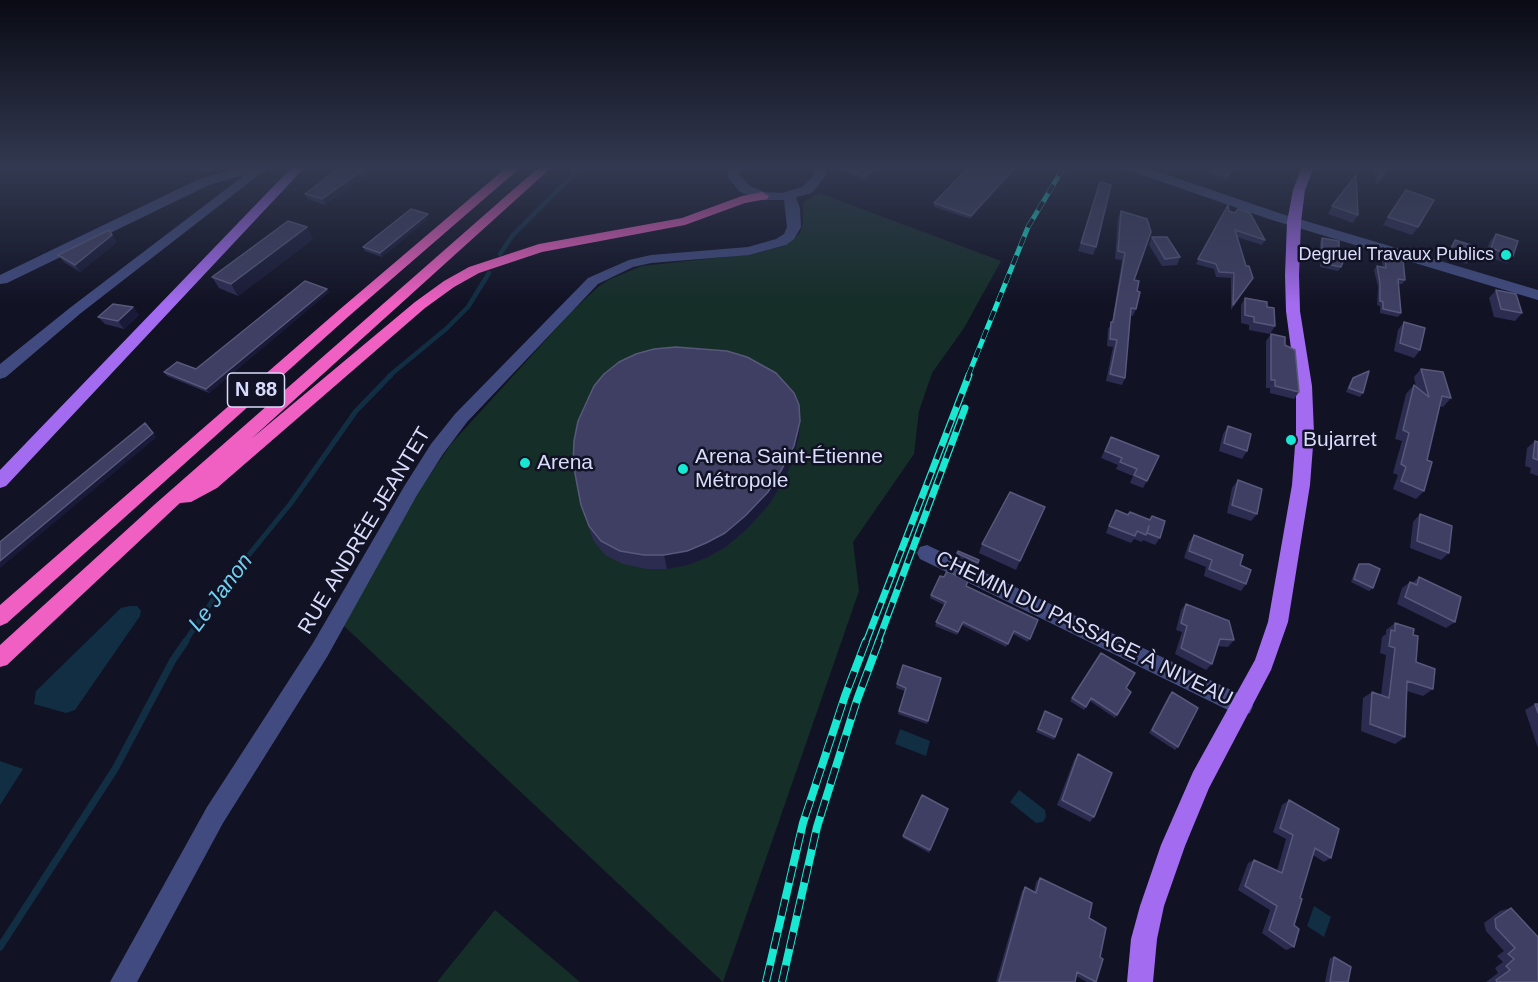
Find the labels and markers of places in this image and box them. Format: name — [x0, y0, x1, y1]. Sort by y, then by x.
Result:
place label: Degruel Travaux Publics — [1299, 244, 1494, 266]
marker: Degruel Travaux Publics — [1499, 248, 1513, 262]
place label: Bujarret — [1303, 427, 1377, 453]
marker: Bujarret — [1284, 433, 1298, 447]
place label: Arena Saint-Étienne Métropole — [695, 444, 883, 494]
place label: Arena — [537, 450, 593, 476]
marker: Arena — [518, 456, 532, 470]
marker: Arena Saint-Étienne Métropole — [676, 462, 690, 476]

